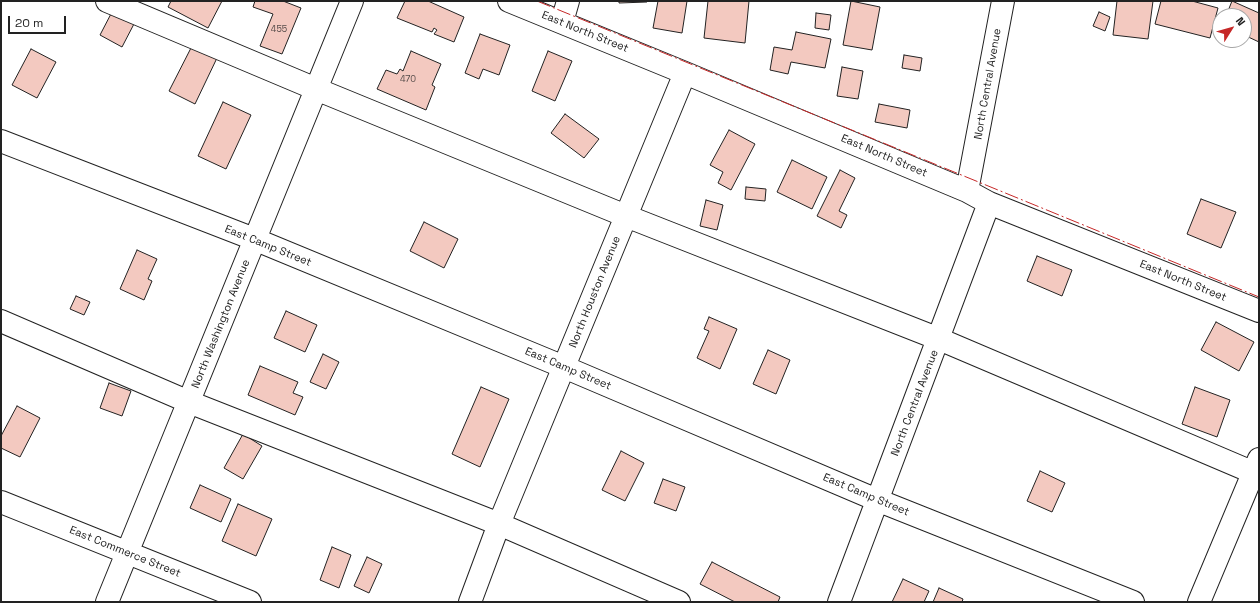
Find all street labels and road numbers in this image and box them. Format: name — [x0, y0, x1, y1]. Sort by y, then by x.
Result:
street label: East North Street — [540, 9, 630, 55]
street label: North Central Avenue — [972, 27, 1004, 141]
street label: East North Street — [839, 132, 929, 180]
street label: East Camp Street — [223, 223, 313, 269]
street label: North Houston Avenue — [567, 234, 623, 350]
street label: North Washington Avenue — [189, 258, 253, 390]
street label: East North Street — [1138, 258, 1228, 304]
street label: East Camp Street — [523, 345, 613, 393]
street label: North Central Avenue — [889, 348, 941, 458]
street label: East Camp Street — [821, 471, 911, 519]
street label: East Commerce Street — [67, 524, 183, 580]

